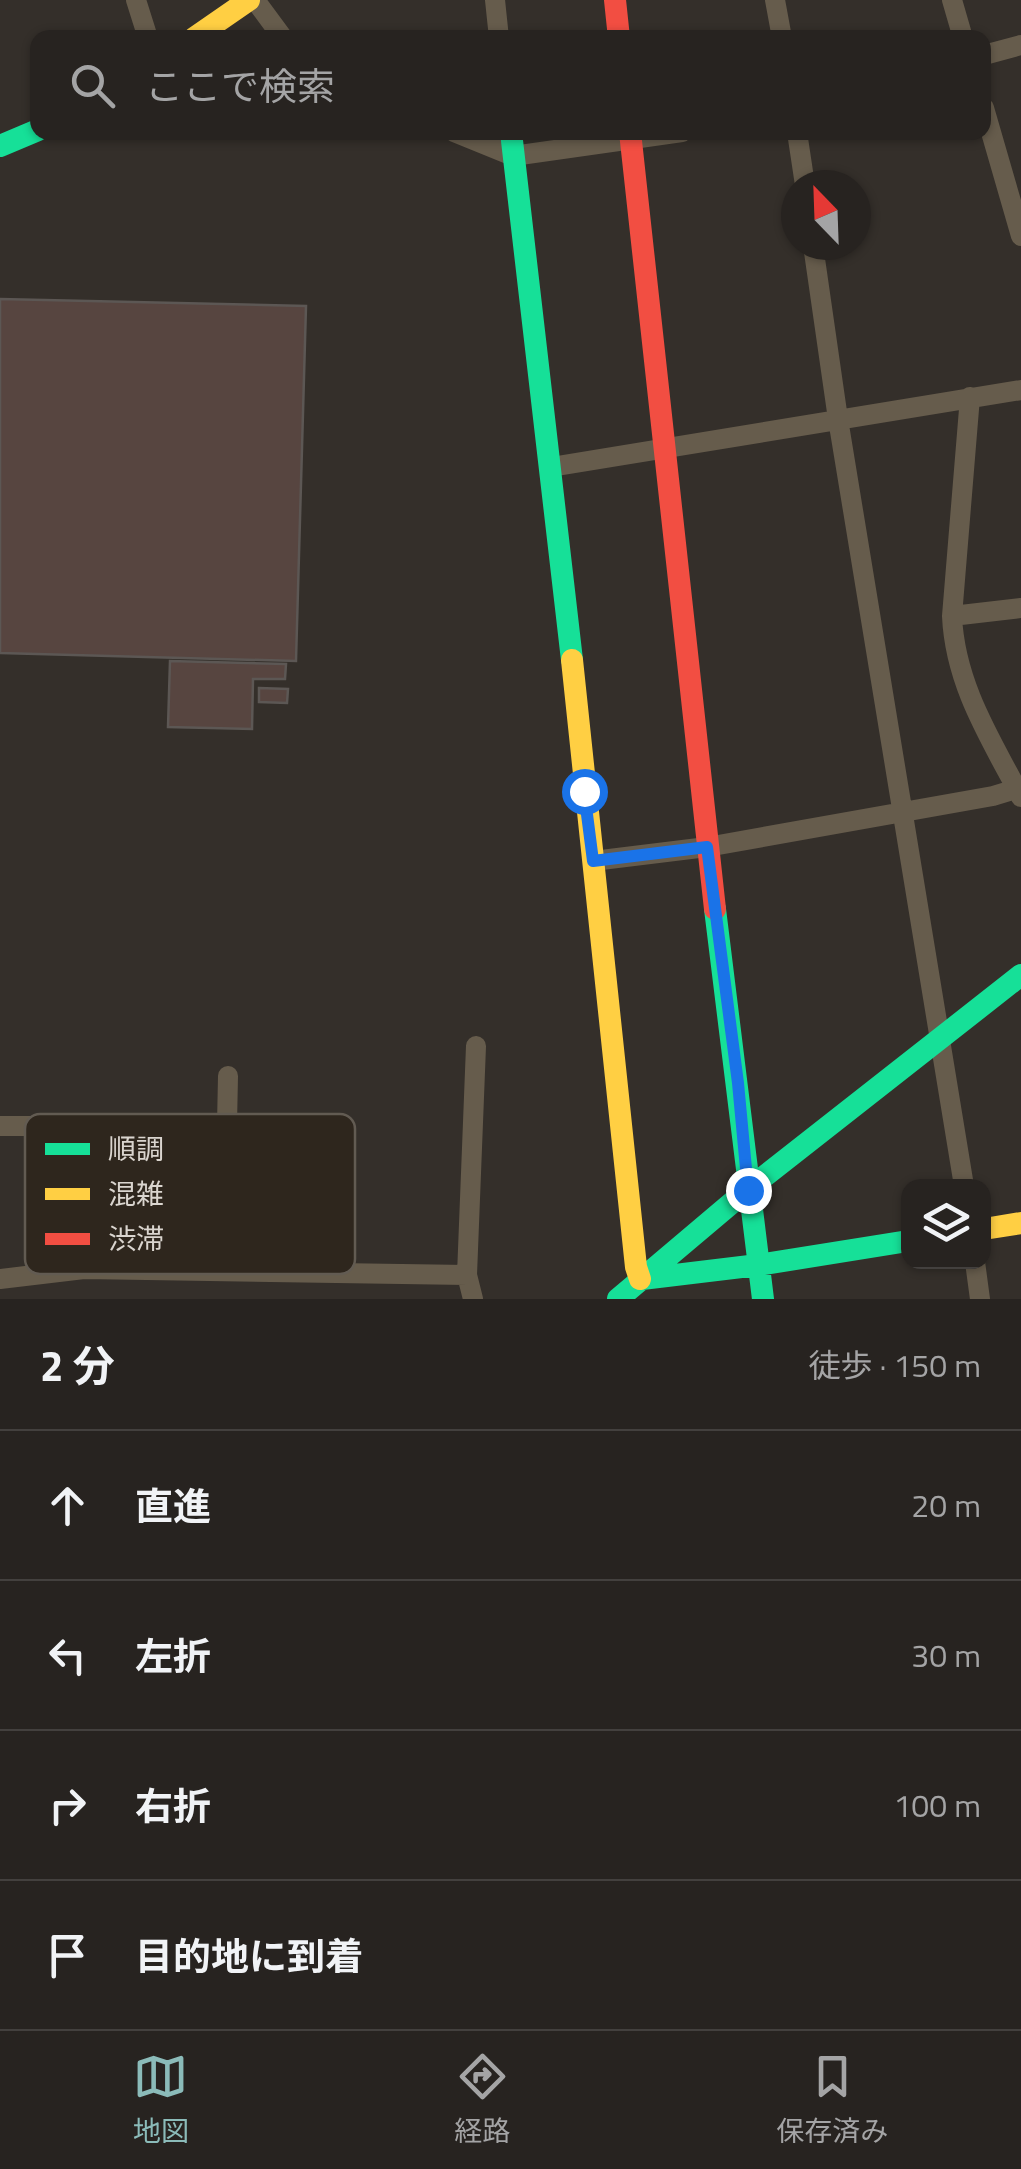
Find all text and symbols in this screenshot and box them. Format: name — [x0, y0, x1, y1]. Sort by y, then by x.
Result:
search box — [30, 30, 991, 140]
text: ここで検索 — [145, 57, 335, 115]
icon: search — [65, 58, 120, 113]
north arrow — [781, 170, 871, 260]
route start — [562, 769, 608, 815]
legend — [25, 1114, 355, 1274]
text: 順調 — [108, 1127, 164, 1170]
route end — [726, 1168, 772, 1214]
text: 混雑 — [108, 1172, 164, 1215]
map controls — [901, 1179, 991, 1269]
button: layers — [901, 1179, 991, 1269]
text: 渋滞 — [108, 1217, 164, 1260]
text: 2 分 — [40, 1333, 115, 1397]
text: 徒歩 · 150 m — [808, 1341, 981, 1389]
text: 直進 — [135, 1477, 211, 1535]
icon: ahead — [40, 1478, 95, 1533]
text: 20 m — [911, 1481, 981, 1529]
text: 左折 — [135, 1627, 211, 1685]
icon: left — [40, 1628, 95, 1683]
text: 30 m — [911, 1631, 981, 1679]
text: 右折 — [135, 1777, 211, 1835]
icon: right — [40, 1778, 95, 1833]
text: 100 m — [893, 1781, 981, 1829]
text: 目的地に到着 — [135, 1927, 363, 1985]
icon: arrive — [40, 1928, 95, 1983]
tab: 地図 — [133, 2049, 189, 2152]
tab: 経路 — [454, 2049, 510, 2152]
tab: 保存済み — [776, 2049, 888, 2152]

